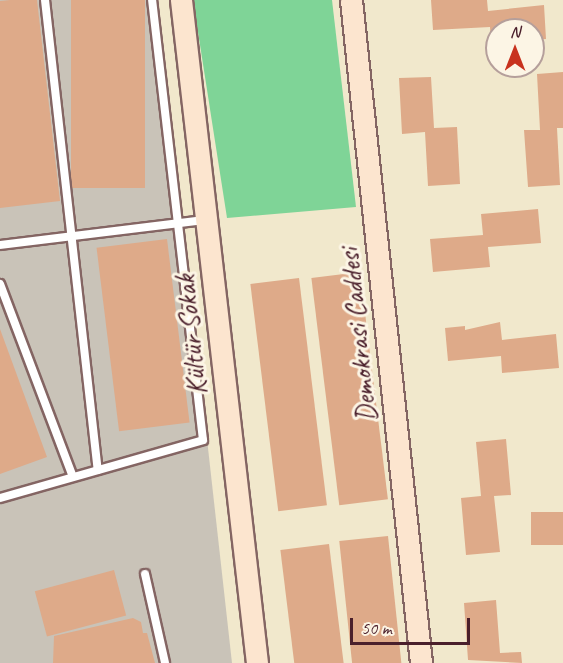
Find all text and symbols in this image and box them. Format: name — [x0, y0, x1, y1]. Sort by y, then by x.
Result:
north arrow — [485, 18, 545, 78]
text: N — [510, 22, 520, 42]
street label: Demokrasi Caddesi — [332, 246, 384, 424]
street label: Kültür Sokak — [168, 273, 214, 397]
scale bar — [353, 606, 473, 644]
text: 50 m — [361, 617, 392, 639]

